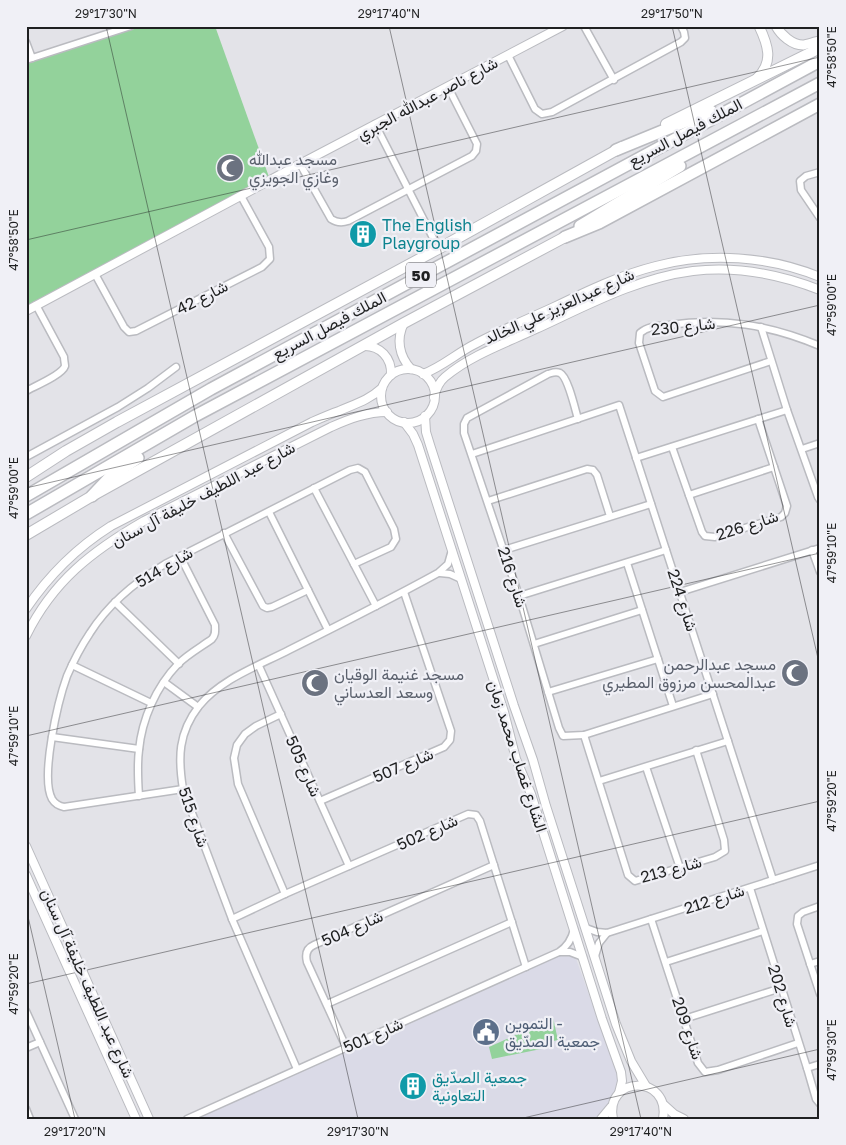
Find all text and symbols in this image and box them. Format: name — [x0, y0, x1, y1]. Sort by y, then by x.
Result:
text: 29°17'30"N — [75, 6, 137, 21]
text: 29°17'40"N — [358, 6, 420, 21]
text: 29°17'50"N — [641, 6, 703, 21]
text: 47°58'50"E — [824, 26, 839, 88]
street label: شارع ناصر عبدالله الجبري — [353, 52, 503, 147]
street label: الملك فيصل السريع — [625, 94, 746, 172]
place label: مسجد عبدالله وغازي الجويزي — [249, 149, 339, 191]
mosque icon: مسجد عبدالله وغازي الجويزي — [215, 153, 245, 183]
text: 47°58'50"E — [6, 209, 21, 271]
place label: The English Playgroup — [382, 215, 472, 253]
building icon: The English Playgroup — [348, 219, 378, 249]
road number: 50 — [406, 262, 436, 288]
street label: شارع عبدالعزيز علي الخالد — [481, 264, 639, 352]
text: 47°59'00"E — [824, 274, 839, 336]
street label: شارع 42 — [173, 276, 232, 320]
street label: الملك فيصل السريع — [269, 287, 390, 365]
street label: شارع 230 — [650, 313, 716, 341]
street label: شارع عبد اللطيف خليفة آل سنان — [108, 437, 299, 553]
text: 47°59'00"E — [6, 457, 21, 519]
street label: شارع 226 — [713, 506, 781, 546]
text: 47°59'10"E — [824, 523, 839, 583]
street label: شارع 514 — [132, 542, 197, 594]
street label: شارع 216 — [492, 544, 532, 611]
street label: شارع 224 — [662, 566, 702, 634]
place label: مسجد عبدالرحمن عبدالمحسن مرزوق المطيري — [602, 654, 776, 696]
mosque icon: مسجد عبدالرحمن عبدالمحسن مرزوق المطيري — [780, 658, 810, 688]
place label: مسجد غنيمة الوقيان وسعد العدساني — [334, 664, 464, 706]
mosque icon: مسجد غنيمة الوقيان وسعد العدساني — [300, 668, 330, 698]
street label: الشارع غصاب محمد زمان — [482, 678, 552, 835]
text: 47°59'10"E — [6, 706, 21, 766]
street label: شارع 505 — [280, 732, 326, 800]
street label: شارع 507 — [370, 743, 437, 789]
text: 47°59'20"E — [824, 770, 839, 832]
street label: شارع 515 — [172, 784, 214, 850]
street label: شارع 502 — [393, 810, 461, 856]
street label: شارع 213 — [638, 851, 704, 889]
street label: شارع 212 — [681, 880, 747, 920]
street label: شارع عبد اللطيف خليفة آل سنان — [35, 885, 139, 1082]
street label: شارع 504 — [318, 906, 387, 952]
text: 47°59'20"E — [6, 953, 21, 1015]
street label: شارع 202 — [762, 962, 802, 1030]
street label: شارع 209 — [666, 994, 708, 1063]
street label: شارع 501 — [340, 1013, 407, 1059]
place label: التموين - جمعية الصدّيق — [505, 1013, 600, 1052]
public building icon: التموين - جمعية الصدّيق — [471, 1017, 501, 1047]
text: 47°59'30"E — [824, 1019, 839, 1081]
place label: جمعية الصدّيق التعاونية — [432, 1067, 527, 1106]
building icon: جمعية الصدّيق التعاونية — [398, 1071, 428, 1101]
text: 29°17'20"N — [44, 1124, 106, 1139]
text: 29°17'30"N — [327, 1124, 389, 1139]
text: 29°17'40"N — [610, 1124, 672, 1139]

